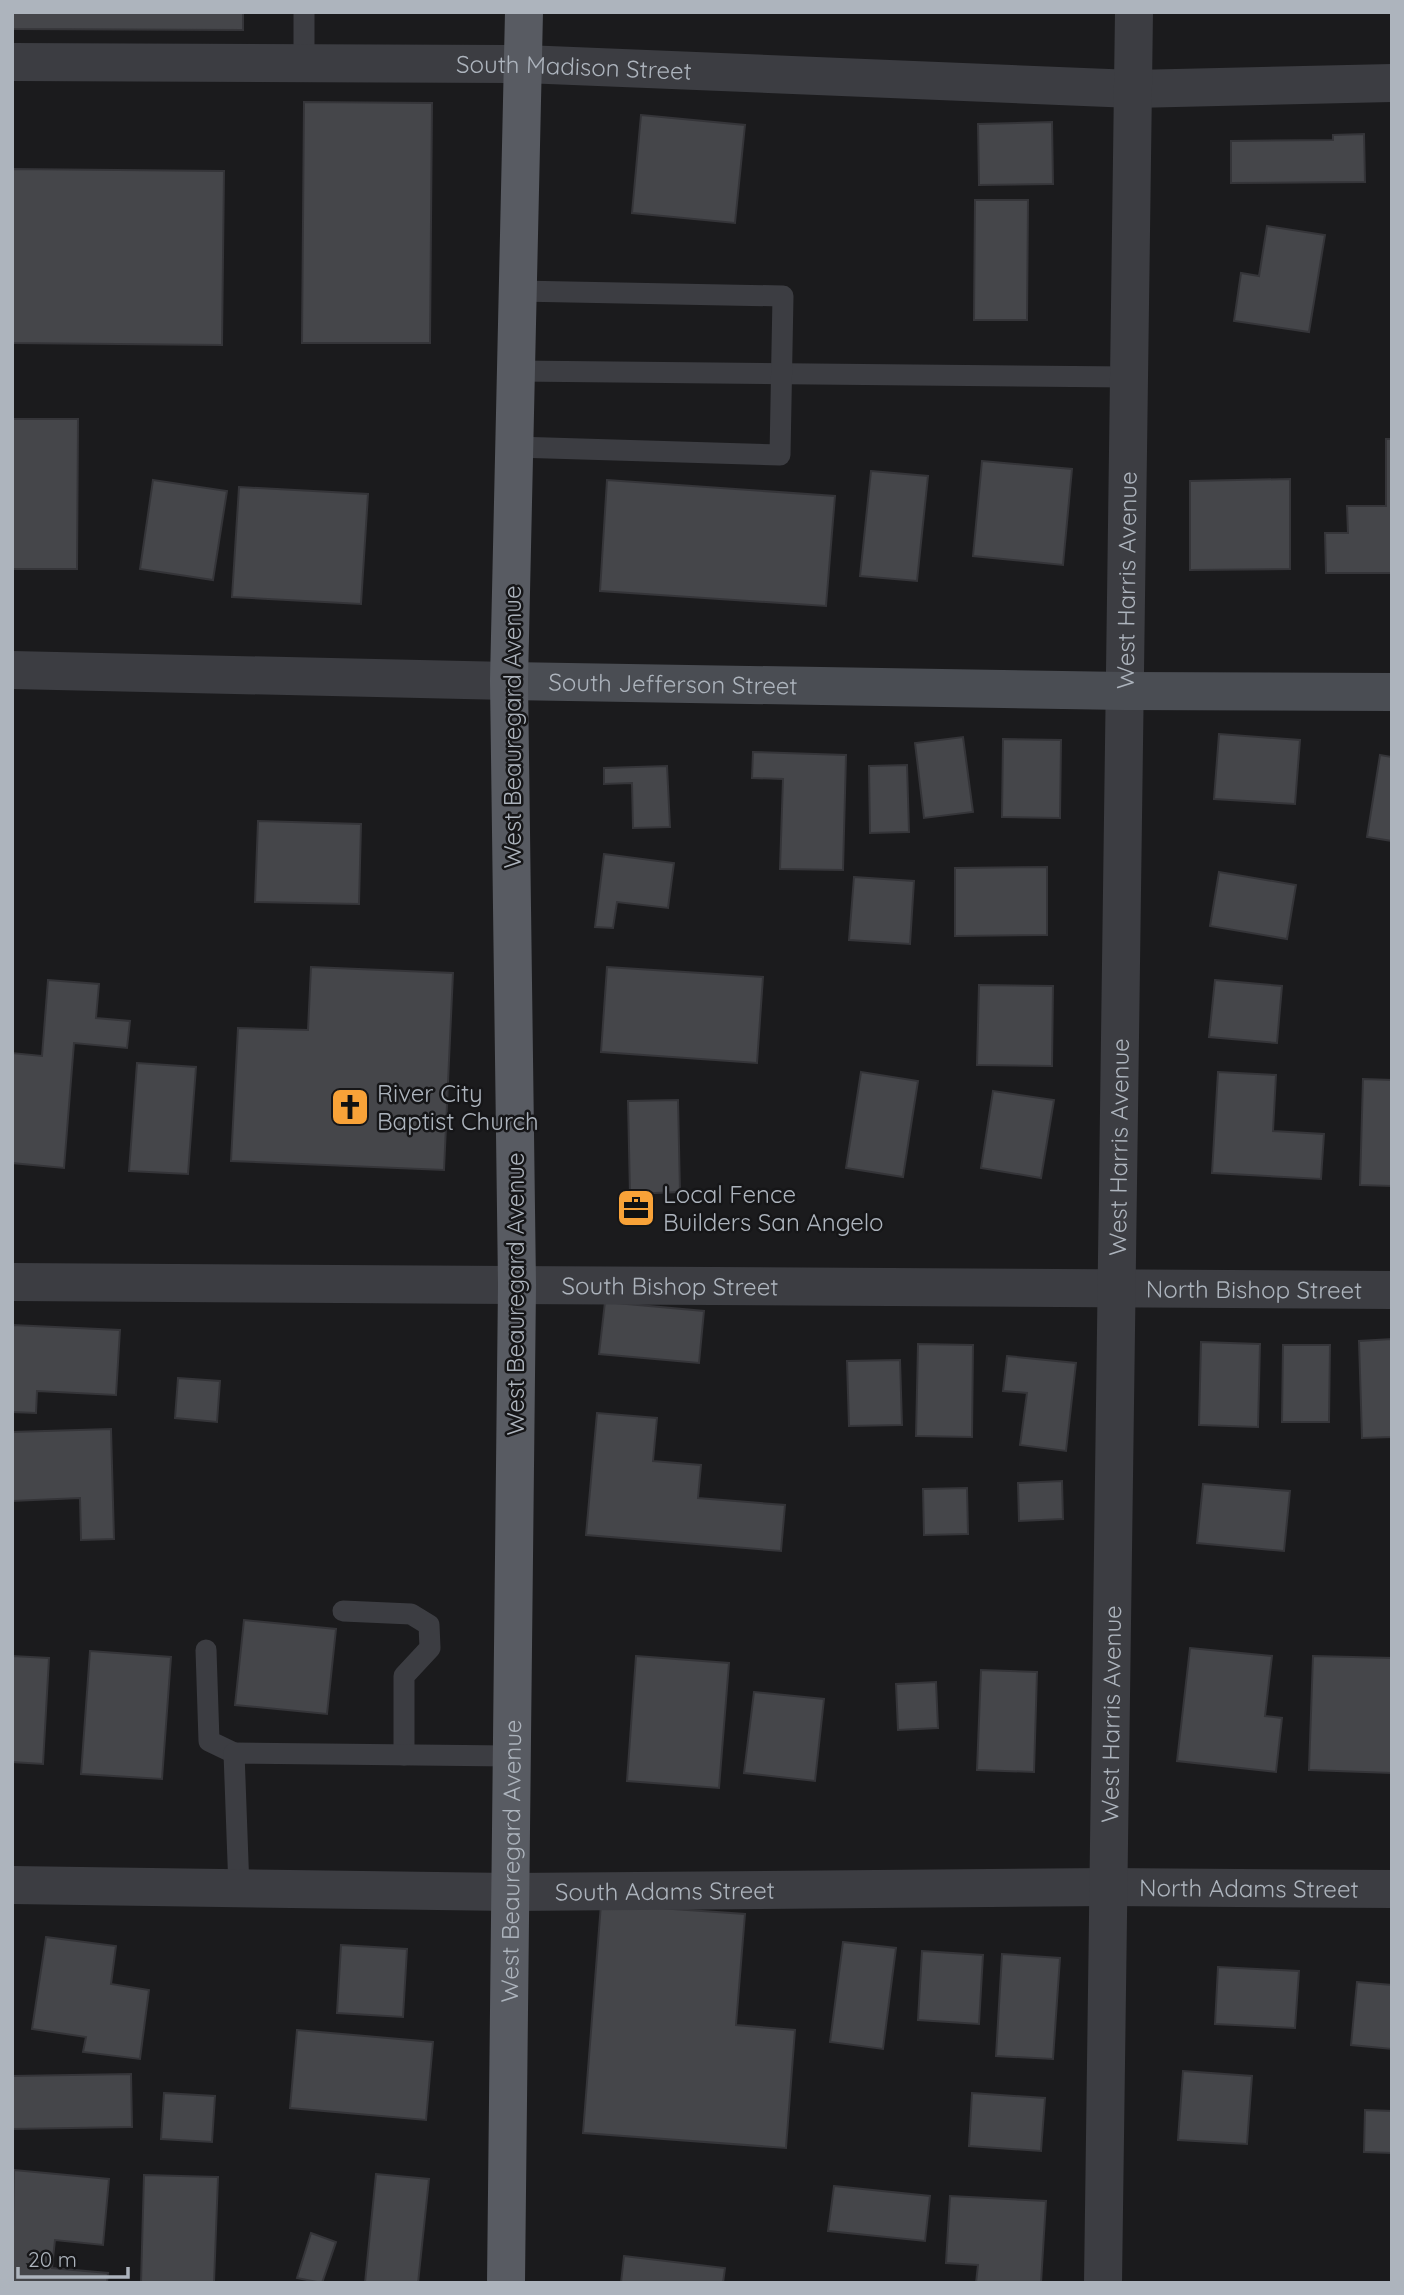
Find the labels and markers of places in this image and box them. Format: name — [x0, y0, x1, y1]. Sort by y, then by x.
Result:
place label: River City Baptist Church — [377, 1078, 539, 1136]
church icon: River City Baptist Church — [329, 1086, 371, 1128]
place label: Local Fence Builders San Angelo — [663, 1179, 884, 1237]
office icon: Local Fence Builders San Angelo — [615, 1187, 657, 1229]

